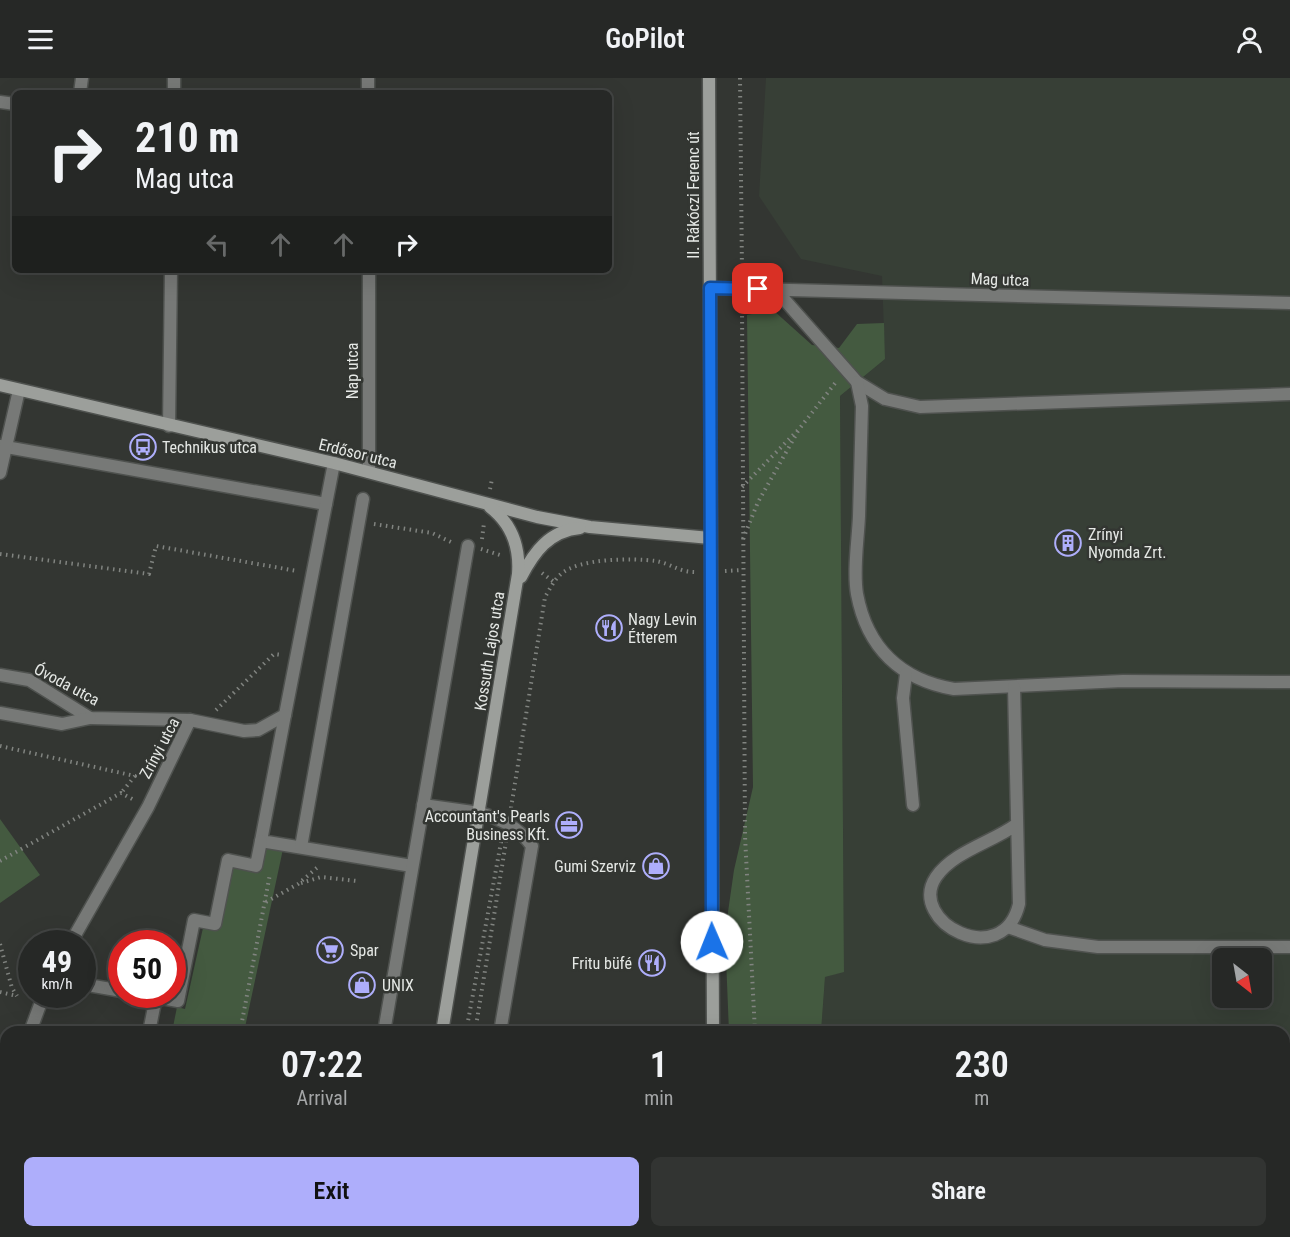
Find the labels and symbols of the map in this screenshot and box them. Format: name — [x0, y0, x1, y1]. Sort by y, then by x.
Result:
street label: II. Rákóczi Ferenc út — [684, 131, 703, 259]
pin — [732, 263, 783, 314]
street label: Mag utca — [970, 269, 1030, 290]
street label: Nap utca — [343, 343, 362, 399]
bus stop icon: Technikus utca — [128, 432, 158, 462]
street label: Erdősor utca — [317, 435, 399, 472]
place label: Technikus utca — [162, 438, 257, 457]
place label: Zrínyi Nyomda Zrt. — [1088, 525, 1166, 562]
building icon: Zrínyi Nyomda Zrt. — [1053, 528, 1083, 558]
street label: Kossuth Lajos utca — [471, 590, 508, 712]
place label: Nagy Levin Étterem — [628, 610, 697, 647]
restaurant icon: Nagy Levin Étterem — [594, 613, 624, 643]
street label: Óvoda utca — [31, 658, 103, 710]
street label: Zrínyi utca — [135, 715, 183, 782]
place label: Accountant's Pearls Business Kft. — [425, 807, 550, 844]
office icon: Accountant's Pearls Business Kft. — [554, 810, 584, 840]
shop icon: Gumi Szerviz — [641, 851, 671, 881]
place label: Gumi Szerviz — [554, 857, 636, 876]
position arrow — [680, 910, 744, 974]
speed limit sign: 50 — [108, 930, 186, 1008]
supermarket icon: Spar — [315, 935, 345, 965]
place label: Spar — [350, 941, 379, 960]
restaurant icon: Fritu büfé — [637, 948, 667, 978]
north arrow — [1212, 948, 1272, 1008]
place label: Fritu büfé — [572, 954, 632, 973]
shop icon: UNIX — [347, 970, 377, 1000]
place label: UNIX — [382, 976, 414, 995]

